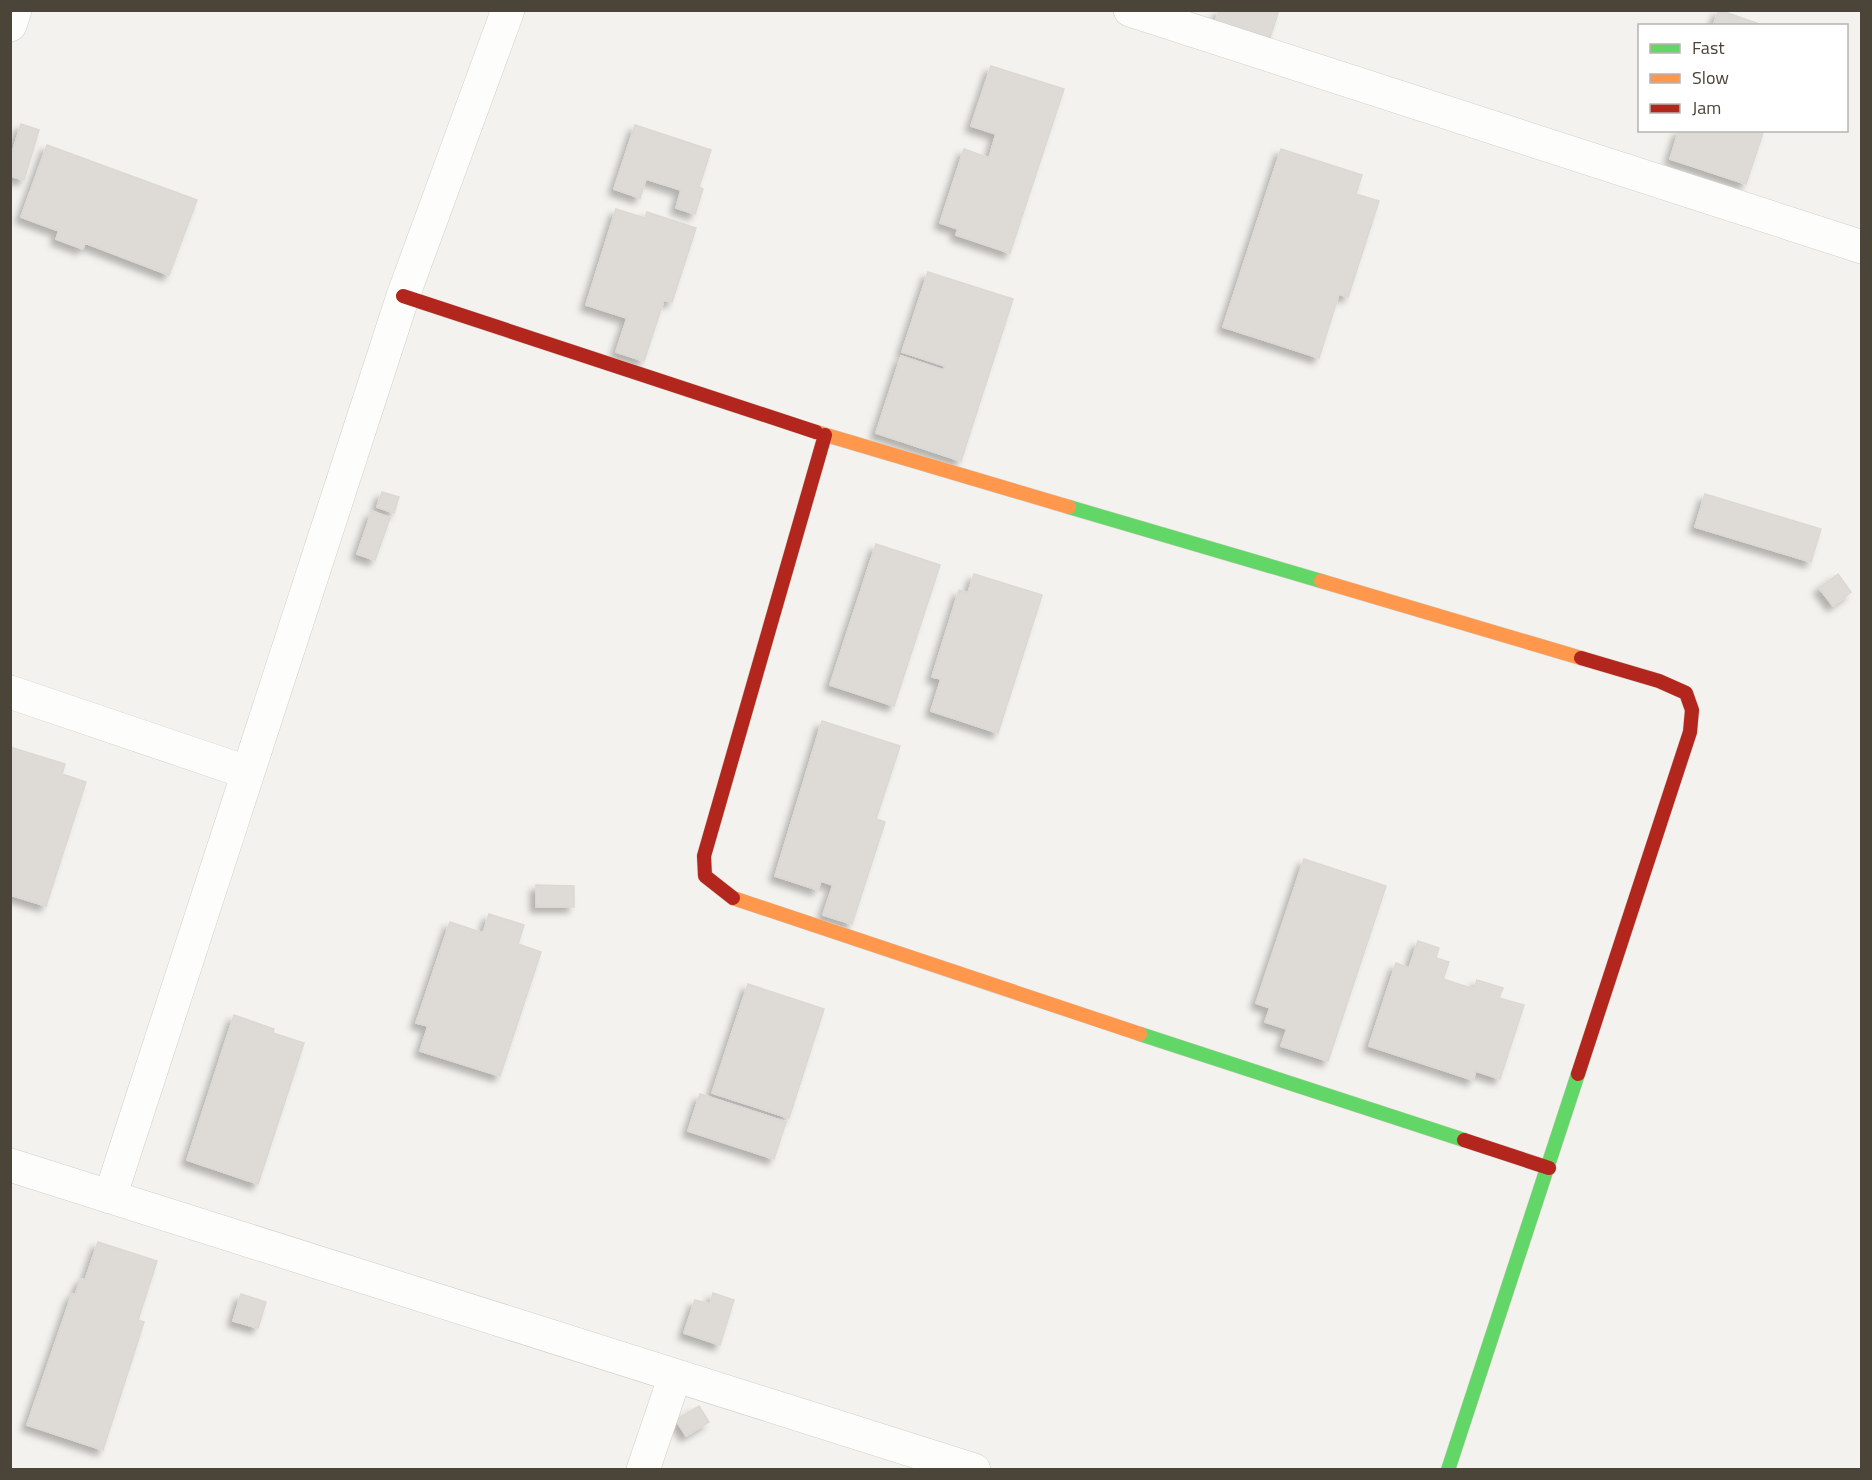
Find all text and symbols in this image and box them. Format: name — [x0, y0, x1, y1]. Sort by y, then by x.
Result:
legend — [1638, 24, 1848, 132]
text: Fast — [1692, 34, 1725, 61]
text: Slow — [1692, 64, 1729, 91]
text: Jam — [1692, 94, 1721, 121]

